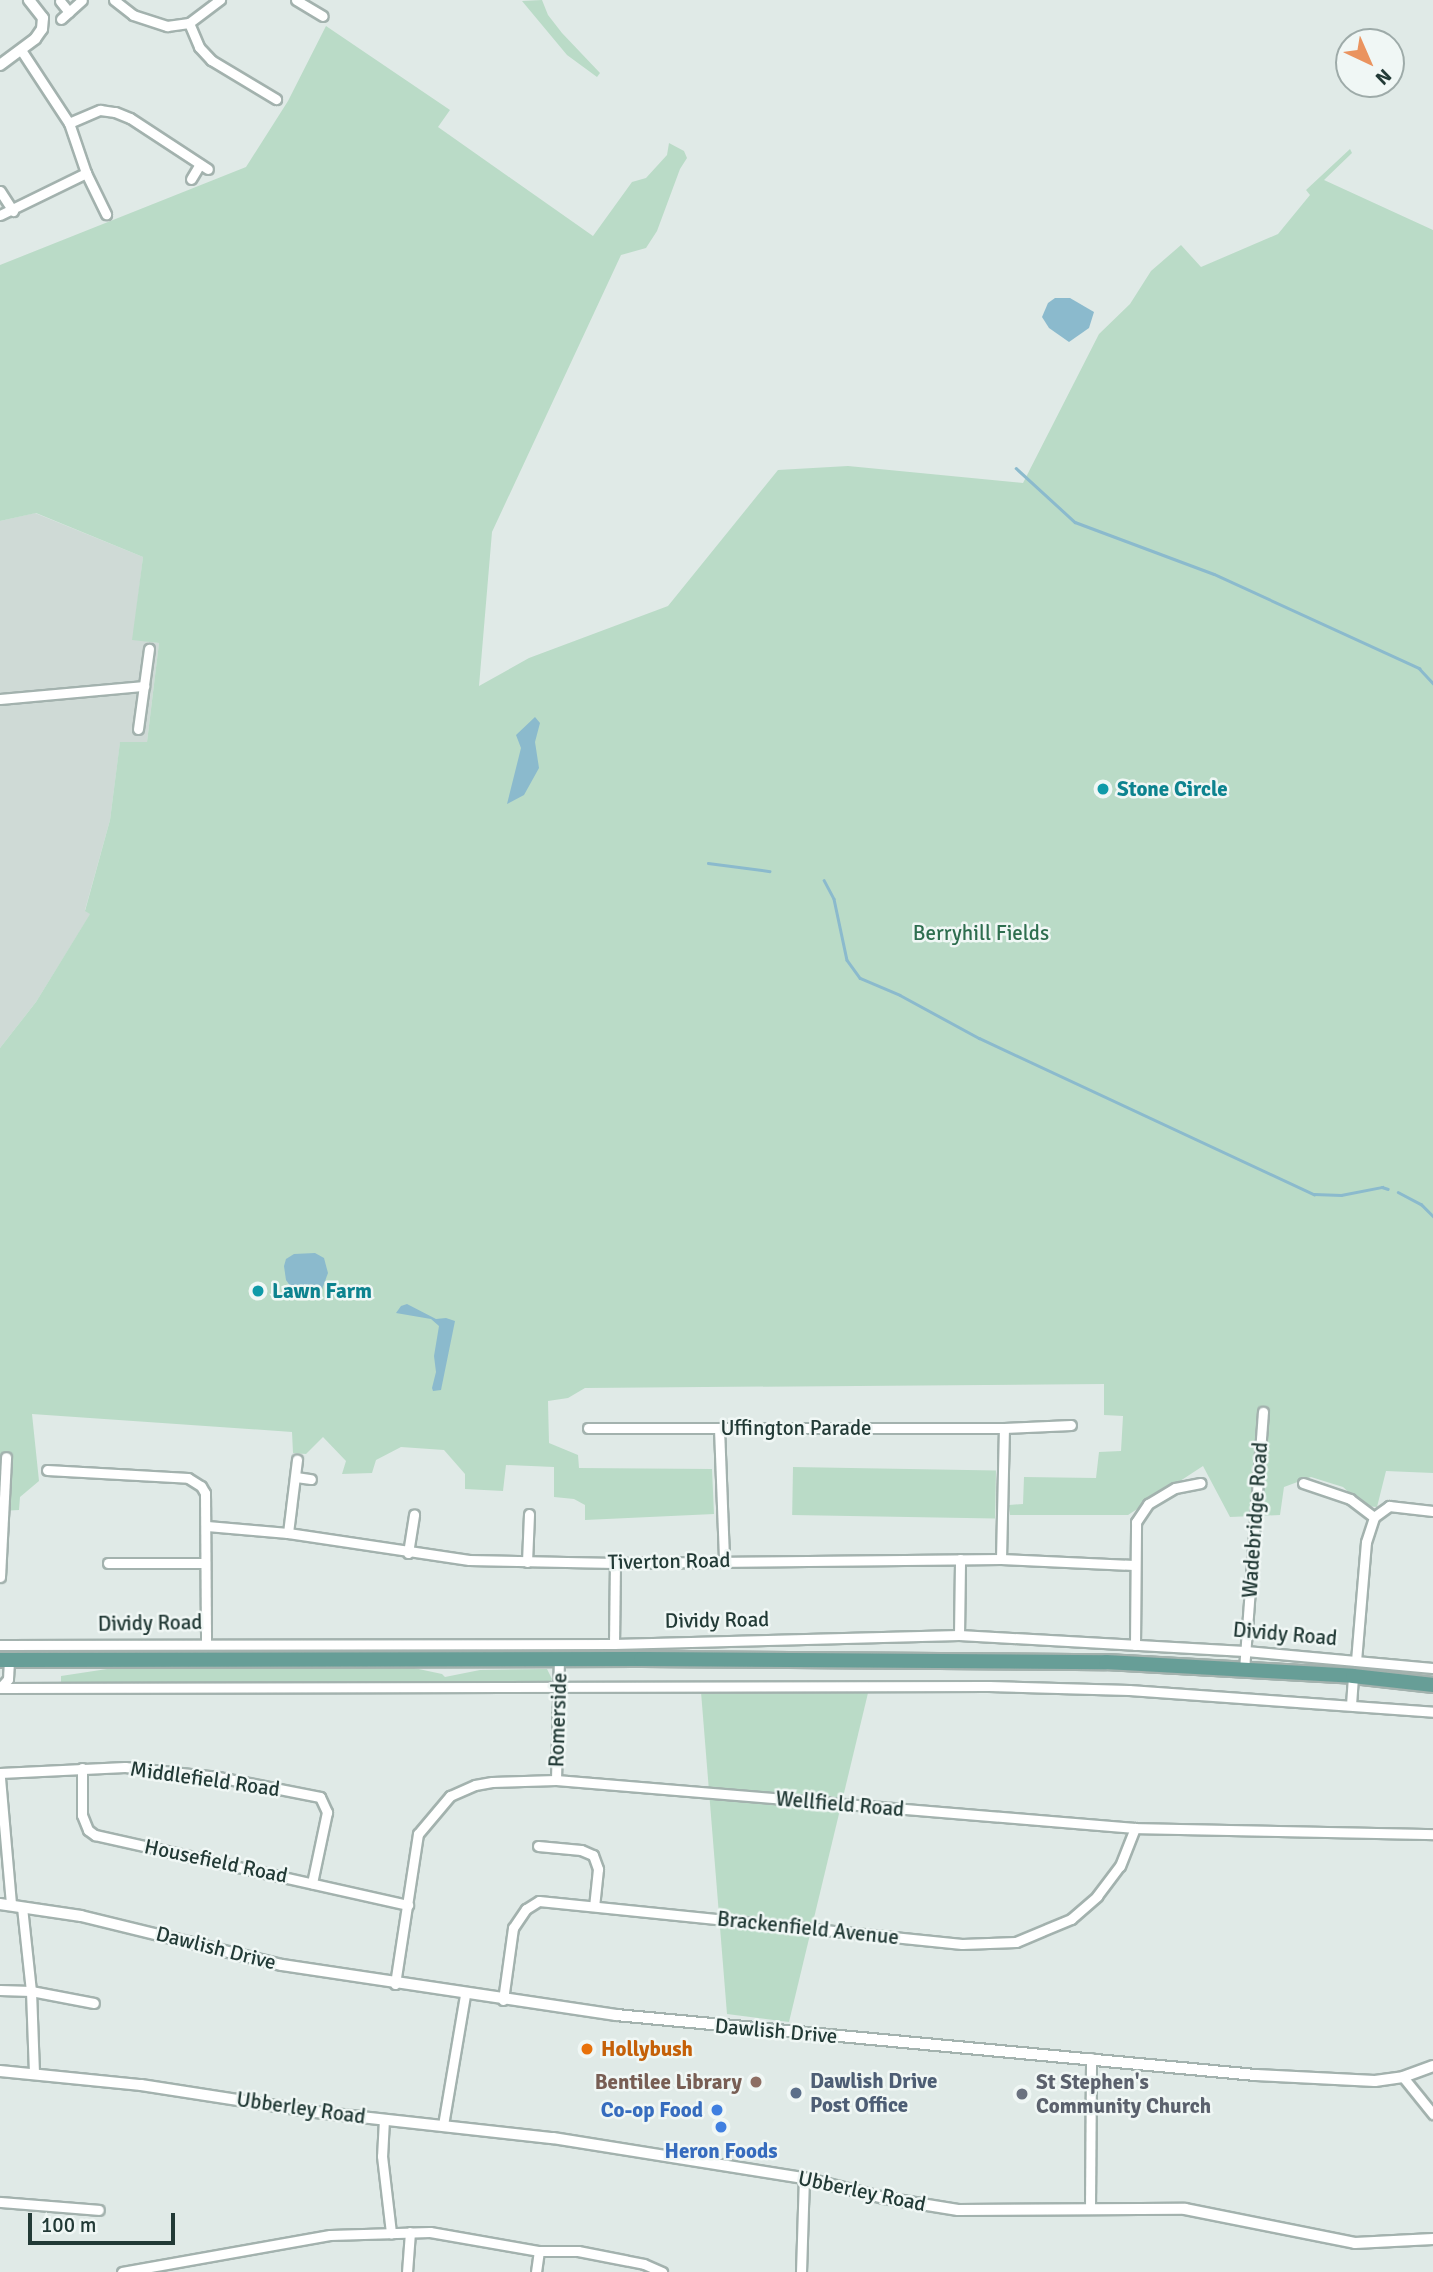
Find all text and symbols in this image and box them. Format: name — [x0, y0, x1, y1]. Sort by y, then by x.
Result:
north arrow — [1335, 28, 1405, 98]
text: N — [1370, 63, 1396, 90]
place label: Stone Circle — [1117, 776, 1228, 802]
marker: Stone Circle — [1095, 781, 1111, 797]
park label: Berryhill Fields — [913, 920, 1049, 946]
place label: Lawn Farm — [272, 1278, 372, 1304]
marker: Lawn Farm — [250, 1283, 266, 1299]
street label: Uffington Parade — [720, 1415, 872, 1441]
street label: Wadebridge Road — [1237, 1441, 1273, 1599]
street label: Tiverton Road — [607, 1547, 731, 1575]
street label: Dividy Road — [664, 1606, 770, 1634]
street label: Dividy Road — [97, 1609, 203, 1637]
street label: Dividy Road — [1232, 1617, 1338, 1651]
street label: Romerside — [544, 1672, 572, 1768]
street label: Middlefield Road — [129, 1756, 281, 1802]
street label: Wellfield Road — [775, 1786, 905, 1822]
street label: Housefield Road — [142, 1834, 290, 1888]
street label: Brackenfield Avenue — [716, 1906, 900, 1950]
street label: Dawlish Drive — [153, 1921, 279, 1975]
street label: Dawlish Drive — [714, 2013, 838, 2049]
place label: Hollybush — [601, 2036, 693, 2062]
marker: Hollybush — [579, 2041, 595, 2057]
place label: Dawlish Drive Post Office — [810, 2068, 937, 2118]
place label: Bentilee Library — [595, 2069, 742, 2095]
place label: St Stephen's Community Church — [1036, 2069, 1211, 2119]
marker: Bentilee Library — [748, 2074, 764, 2090]
marker: Dawlish Drive Post Office — [788, 2085, 804, 2101]
street label: Ubberley Road — [235, 2086, 367, 2130]
marker: St Stephen's Community Church — [1014, 2086, 1030, 2102]
place label: Co-op Food — [601, 2097, 703, 2123]
marker: Co-op Food — [709, 2102, 725, 2118]
marker: Heron Foods — [713, 2119, 729, 2135]
place label: Heron Foods — [664, 2138, 778, 2164]
street label: Ubberley Road — [796, 2165, 928, 2217]
scale bar — [32, 2198, 178, 2242]
text: 100 m — [41, 2212, 96, 2238]

